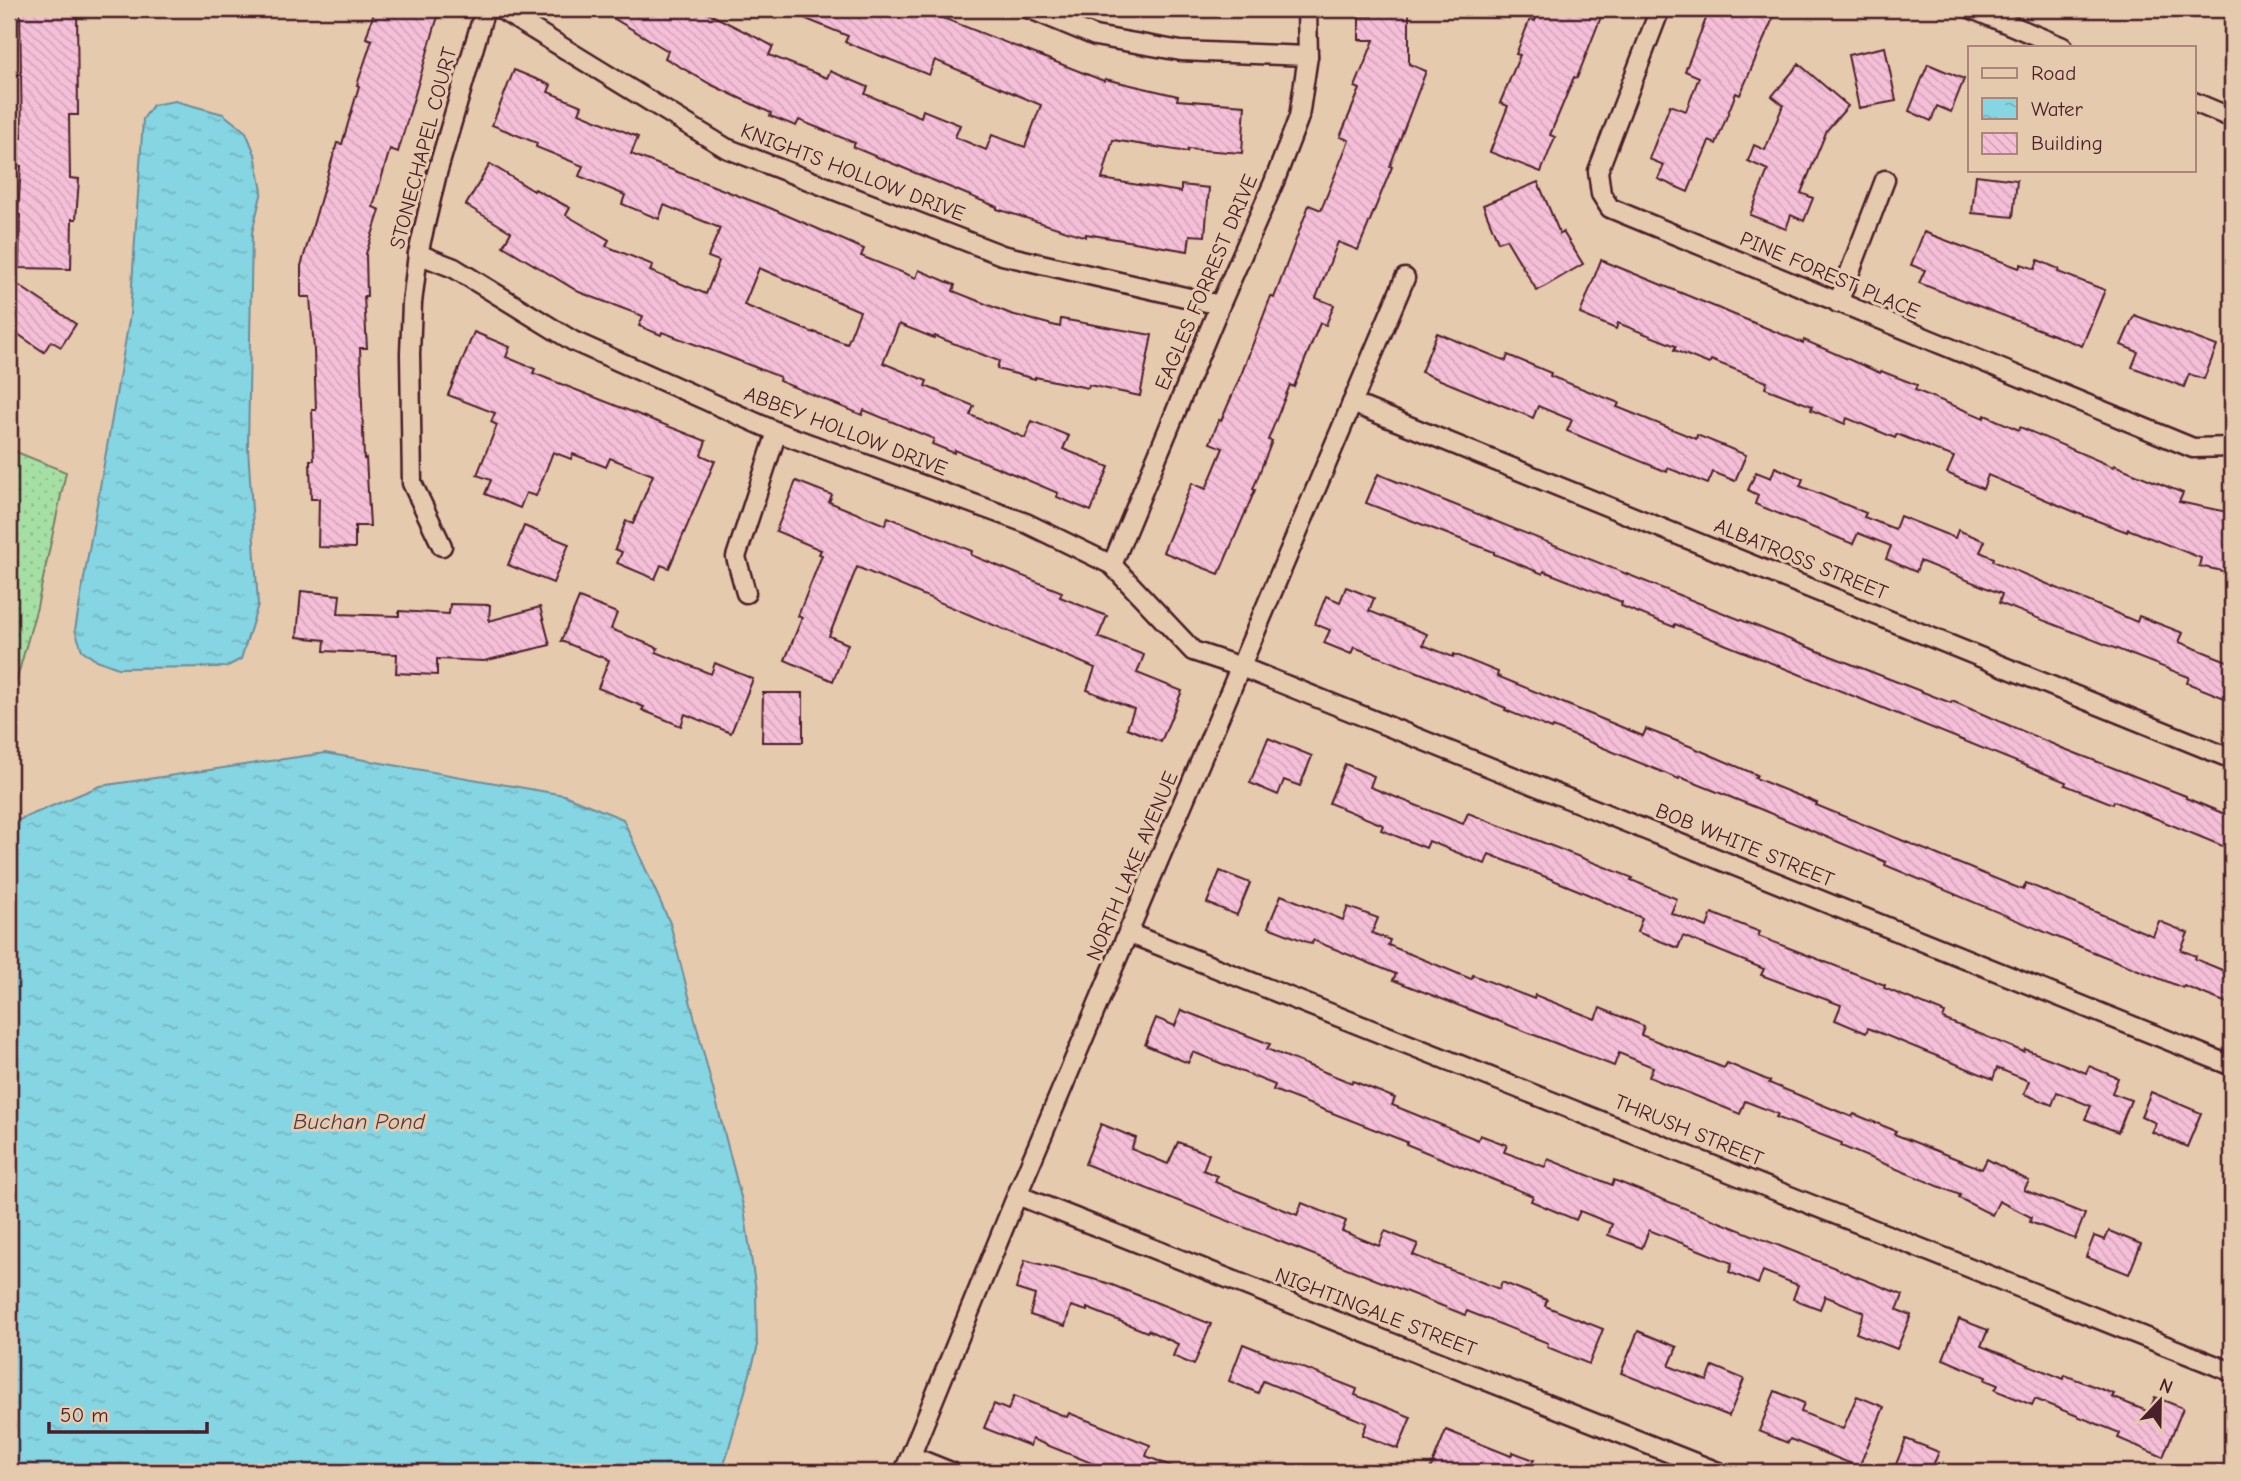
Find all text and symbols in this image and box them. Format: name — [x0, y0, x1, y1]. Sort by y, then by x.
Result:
street label: STONECHAPEL COURT — [385, 45, 461, 251]
legend — [1968, 46, 2196, 172]
text: Road — [2031, 61, 2076, 85]
text: Water — [2031, 97, 2084, 121]
street label: KNIGHTS HOLLOW DRIVE — [738, 118, 968, 226]
text: Building — [2031, 131, 2103, 155]
street label: EAGLES FORREST DRIVE — [1150, 171, 1262, 393]
street label: PINE FOREST PLACE — [1736, 226, 1924, 324]
street label: ABBEY HOLLOW DRIVE — [741, 381, 951, 481]
street label: ALBATROSS STREET — [1711, 513, 1891, 605]
street label: NORTH LAKE AVENUE — [1081, 768, 1183, 964]
street label: BOB WHITE STREET — [1652, 798, 1838, 892]
street label: THRUSH STREET — [1611, 1089, 1767, 1171]
water label: Buchan Pond — [293, 1108, 426, 1135]
street label: NIGHTINGALE STREET — [1272, 1263, 1480, 1361]
north arrow — [2126, 1366, 2196, 1436]
text: N — [2156, 1374, 2176, 1399]
scale bar — [49, 1390, 206, 1434]
text: 50 m — [60, 1403, 109, 1427]

